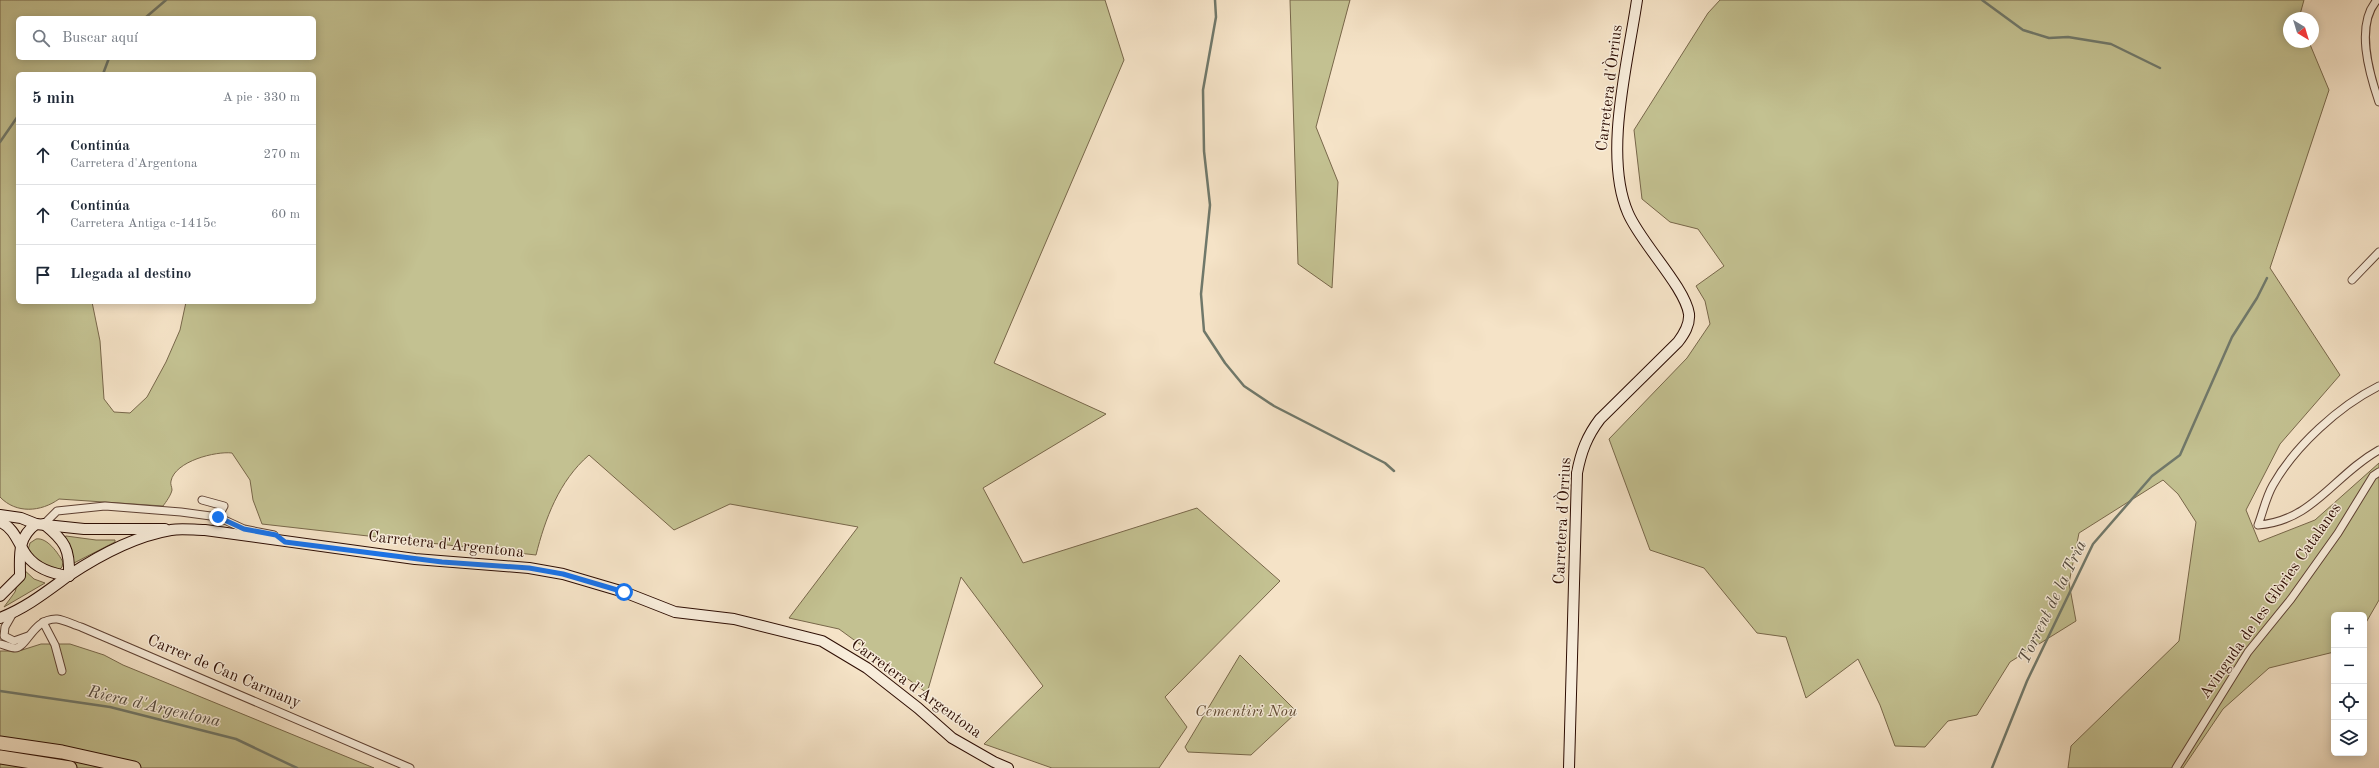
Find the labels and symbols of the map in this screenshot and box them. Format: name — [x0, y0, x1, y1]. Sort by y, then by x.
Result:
north arrow — [2283, 12, 2319, 48]
street label: Carretera d'Òrrius — [1589, 23, 1626, 152]
street label: Carretera d'Òrrius — [1547, 457, 1574, 585]
street label: Avinguda de les Glòries Catalanes — [2197, 500, 2345, 702]
route end — [209, 508, 227, 526]
street label: Carretera d'Argentona — [367, 529, 525, 561]
water label: Torrent de la Tria — [2016, 538, 2090, 666]
route start — [615, 583, 633, 601]
street label: Carrer de Can Carmany — [145, 632, 304, 712]
street label: Carretera d'Argentona — [848, 636, 984, 742]
water label: Riera d'Argentona — [85, 683, 222, 731]
park label: Cementiri Nou — [1195, 704, 1297, 720]

